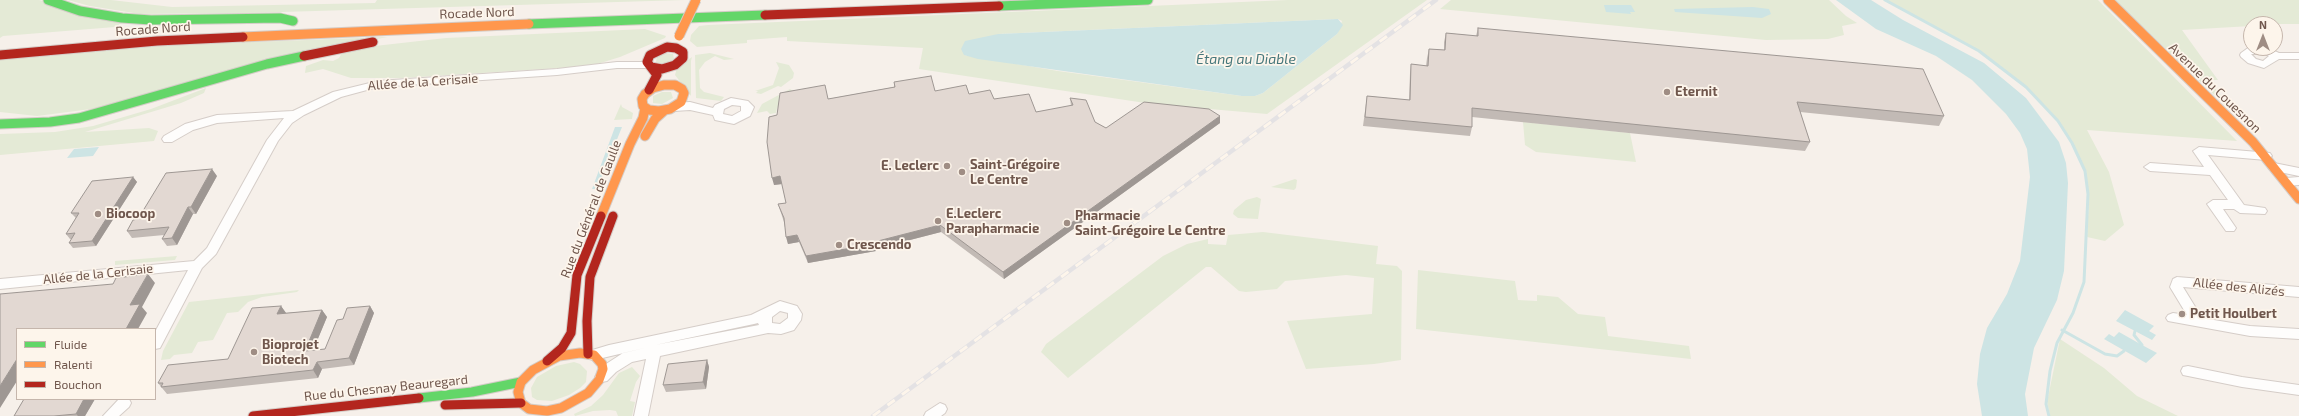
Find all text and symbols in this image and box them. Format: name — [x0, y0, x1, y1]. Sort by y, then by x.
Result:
street label: Rocade Nord — [439, 4, 515, 22]
north arrow — [2243, 16, 2283, 56]
text: N — [2259, 18, 2267, 31]
street label: Rocade Nord — [115, 19, 191, 39]
street label: Avenue du Couesnon — [2166, 40, 2264, 136]
water label: Étang au Diable — [1196, 51, 1296, 67]
street label: Allée de la Cerisaie — [367, 70, 479, 94]
place label: Eternit — [1675, 84, 1717, 100]
marker: Eternit — [1662, 87, 1672, 97]
street label: Rue du Général de Gaulle — [557, 138, 625, 280]
place label: Saint-Grégoire Le Centre — [970, 157, 1060, 188]
place label: E. Leclerc — [881, 158, 939, 174]
marker: E. Leclerc — [942, 161, 952, 171]
marker: Saint-Grégoire Le Centre — [957, 167, 967, 177]
place label: Biocoop — [106, 206, 155, 222]
place label: E.Leclerc Parapharmacie — [946, 206, 1039, 237]
place label: Pharmacie Saint-Grégoire Le Centre — [1075, 208, 1226, 239]
marker: Biocoop — [93, 209, 103, 219]
marker: E.Leclerc Parapharmacie — [933, 216, 943, 226]
marker: Pharmacie Saint-Grégoire Le Centre — [1062, 218, 1072, 228]
place label: Crescendo — [847, 237, 911, 253]
marker: Crescendo — [834, 240, 844, 250]
street label: Allée de la Cerisaie — [42, 260, 154, 288]
street label: Allée des Alizés — [2192, 274, 2286, 300]
place label: Petit Houlbert — [2190, 306, 2277, 322]
marker: Petit Houlbert — [2177, 309, 2187, 319]
legend — [16, 328, 156, 400]
text: Fluide — [54, 337, 87, 351]
place label: Bioprojet Biotech — [262, 337, 319, 368]
marker: Bioprojet Biotech — [249, 347, 259, 357]
text: Ralenti — [54, 357, 93, 371]
street label: Rue du Chesnay Beauregard — [303, 372, 469, 404]
text: Bouchon — [54, 377, 102, 391]

